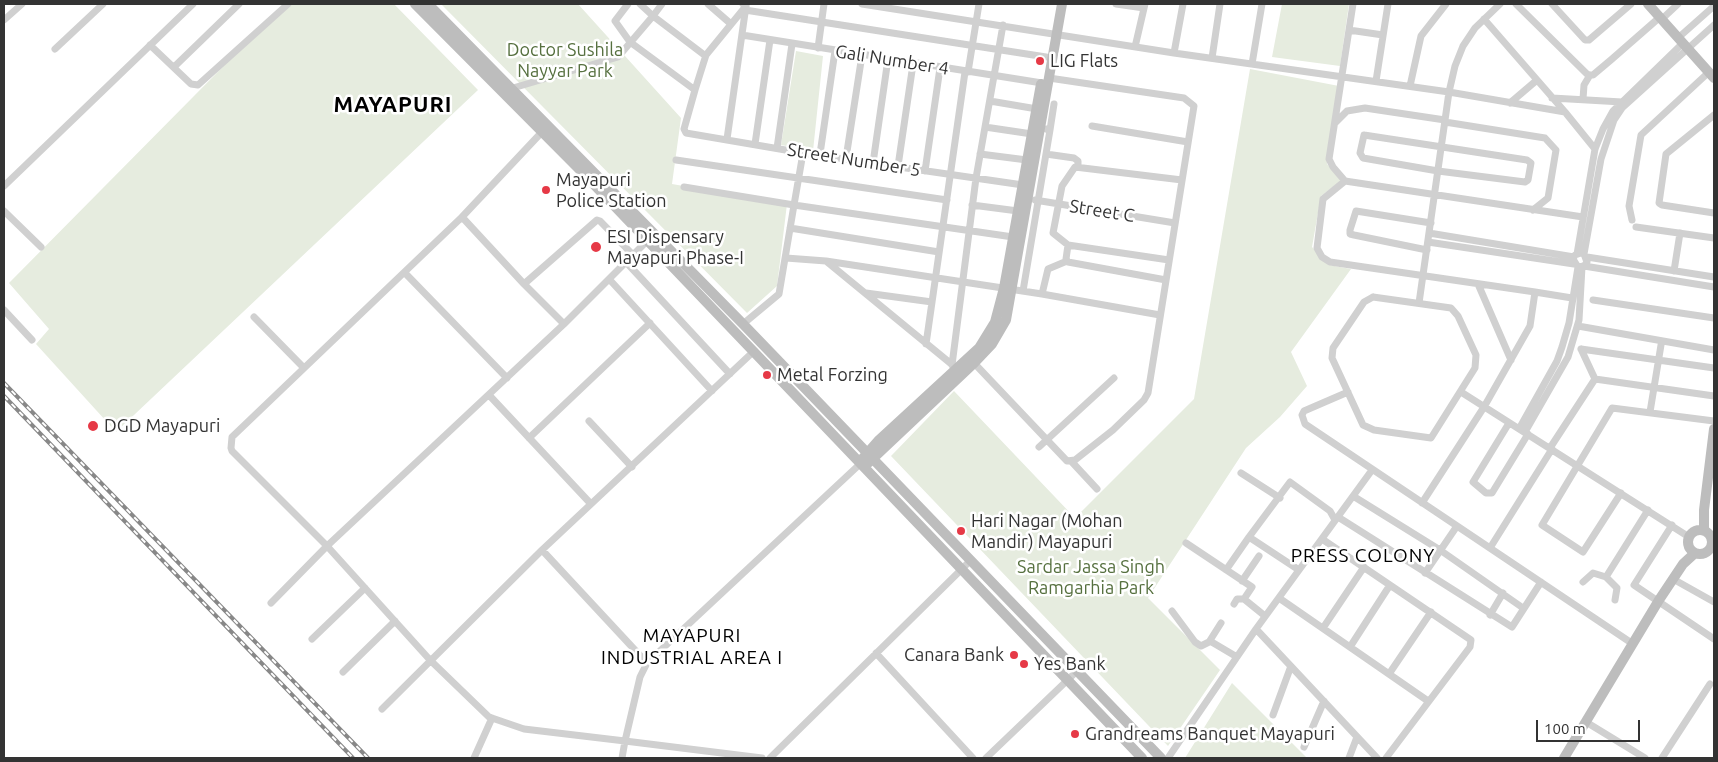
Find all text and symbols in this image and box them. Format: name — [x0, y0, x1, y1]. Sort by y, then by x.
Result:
park label: Doctor Sushila Nayyar Park — [507, 39, 623, 82]
street label: Gali Number 4 — [834, 40, 950, 80]
place label: LIG Flats — [1050, 50, 1118, 72]
marker: LIG Flats — [1034, 55, 1046, 67]
district label: MAYAPURI — [333, 92, 453, 118]
street label: Street Number 5 — [786, 139, 922, 181]
place label: Mayapuri Police Station — [556, 169, 667, 212]
marker: Mayapuri Police Station — [540, 184, 552, 196]
street label: Street C — [1068, 195, 1136, 227]
place label: ESI Dispensary Mayapuri Phase-I — [607, 226, 744, 268]
marker: ESI Dispensary Mayapuri Phase-I — [589, 240, 603, 254]
place label: Metal Forzing — [777, 364, 888, 386]
marker: Metal Forzing — [761, 369, 773, 381]
place label: DGD Mayapuri — [104, 415, 220, 437]
marker: DGD Mayapuri — [86, 419, 100, 433]
place label: Hari Nagar (Mohan Mandir) Mayapuri — [971, 510, 1122, 552]
marker: Hari Nagar (Mohan Mandir) Mayapuri — [955, 525, 967, 537]
district label: PRESS COLONY — [1289, 545, 1437, 567]
park label: Sardar Jassa Singh Ramgarhia Park — [1017, 556, 1165, 598]
district label: MAYAPURI INDUSTRIAL AREA I — [599, 625, 785, 669]
place label: Canara Bank — [904, 644, 1004, 666]
marker: Canara Bank — [1008, 649, 1020, 661]
place label: Yes Bank — [1034, 653, 1106, 675]
marker: Yes Bank — [1018, 658, 1030, 670]
scale bar — [1538, 710, 1642, 742]
text: 100 m — [1544, 720, 1586, 737]
place label: Grandreams Banquet Mayapuri — [1085, 723, 1335, 745]
marker: Grandreams Banquet Mayapuri — [1069, 728, 1081, 740]

